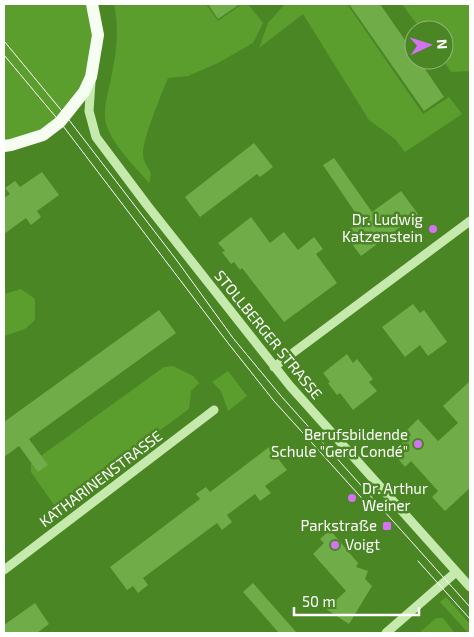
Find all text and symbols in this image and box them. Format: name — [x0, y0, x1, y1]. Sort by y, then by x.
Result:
north arrow — [404, 20, 454, 70]
text: N — [434, 38, 451, 50]
place label: Dr. Ludwig Katzenstein — [342, 210, 424, 245]
marker: Dr. Ludwig Katzenstein — [427, 223, 439, 235]
street label: STOLLBERGER STRASSE — [211, 266, 326, 402]
place label: Berufsbildende Schule "Gerd Condé" — [271, 425, 408, 460]
street label: KATHARINENSTRASSE — [35, 426, 165, 530]
marker: Berufsbildende Schule "Gerd Condé" — [412, 438, 424, 450]
place label: Dr. Arthur Weiner — [362, 479, 428, 514]
marker: Dr. Arthur Weiner — [346, 492, 358, 504]
place label: Parkstraße — [301, 516, 377, 534]
marker: Parkstraße — [381, 520, 393, 532]
place label: Voigt — [345, 535, 380, 553]
marker: Voigt — [329, 539, 341, 551]
scale bar — [294, 584, 419, 616]
text: 50 m — [302, 592, 336, 610]

